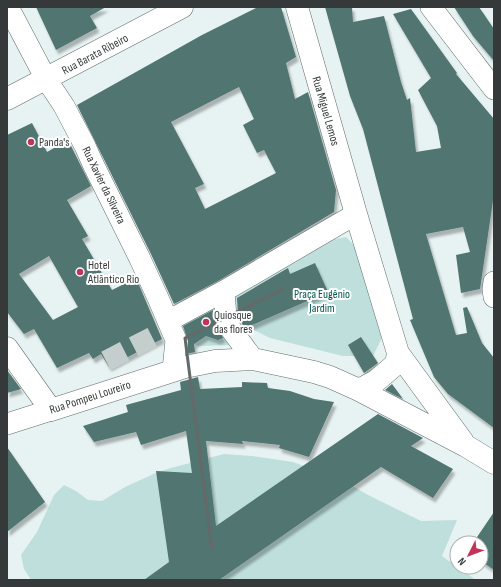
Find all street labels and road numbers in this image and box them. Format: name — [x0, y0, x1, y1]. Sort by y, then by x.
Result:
street label: Rua Barata Ribeiro — [59, 31, 131, 78]
street label: Rua Miguel Lemos — [308, 75, 343, 147]
street label: Rua Xavier da Silveira — [78, 144, 129, 227]
street label: Rua Pompeu Loureiro — [48, 377, 133, 418]

